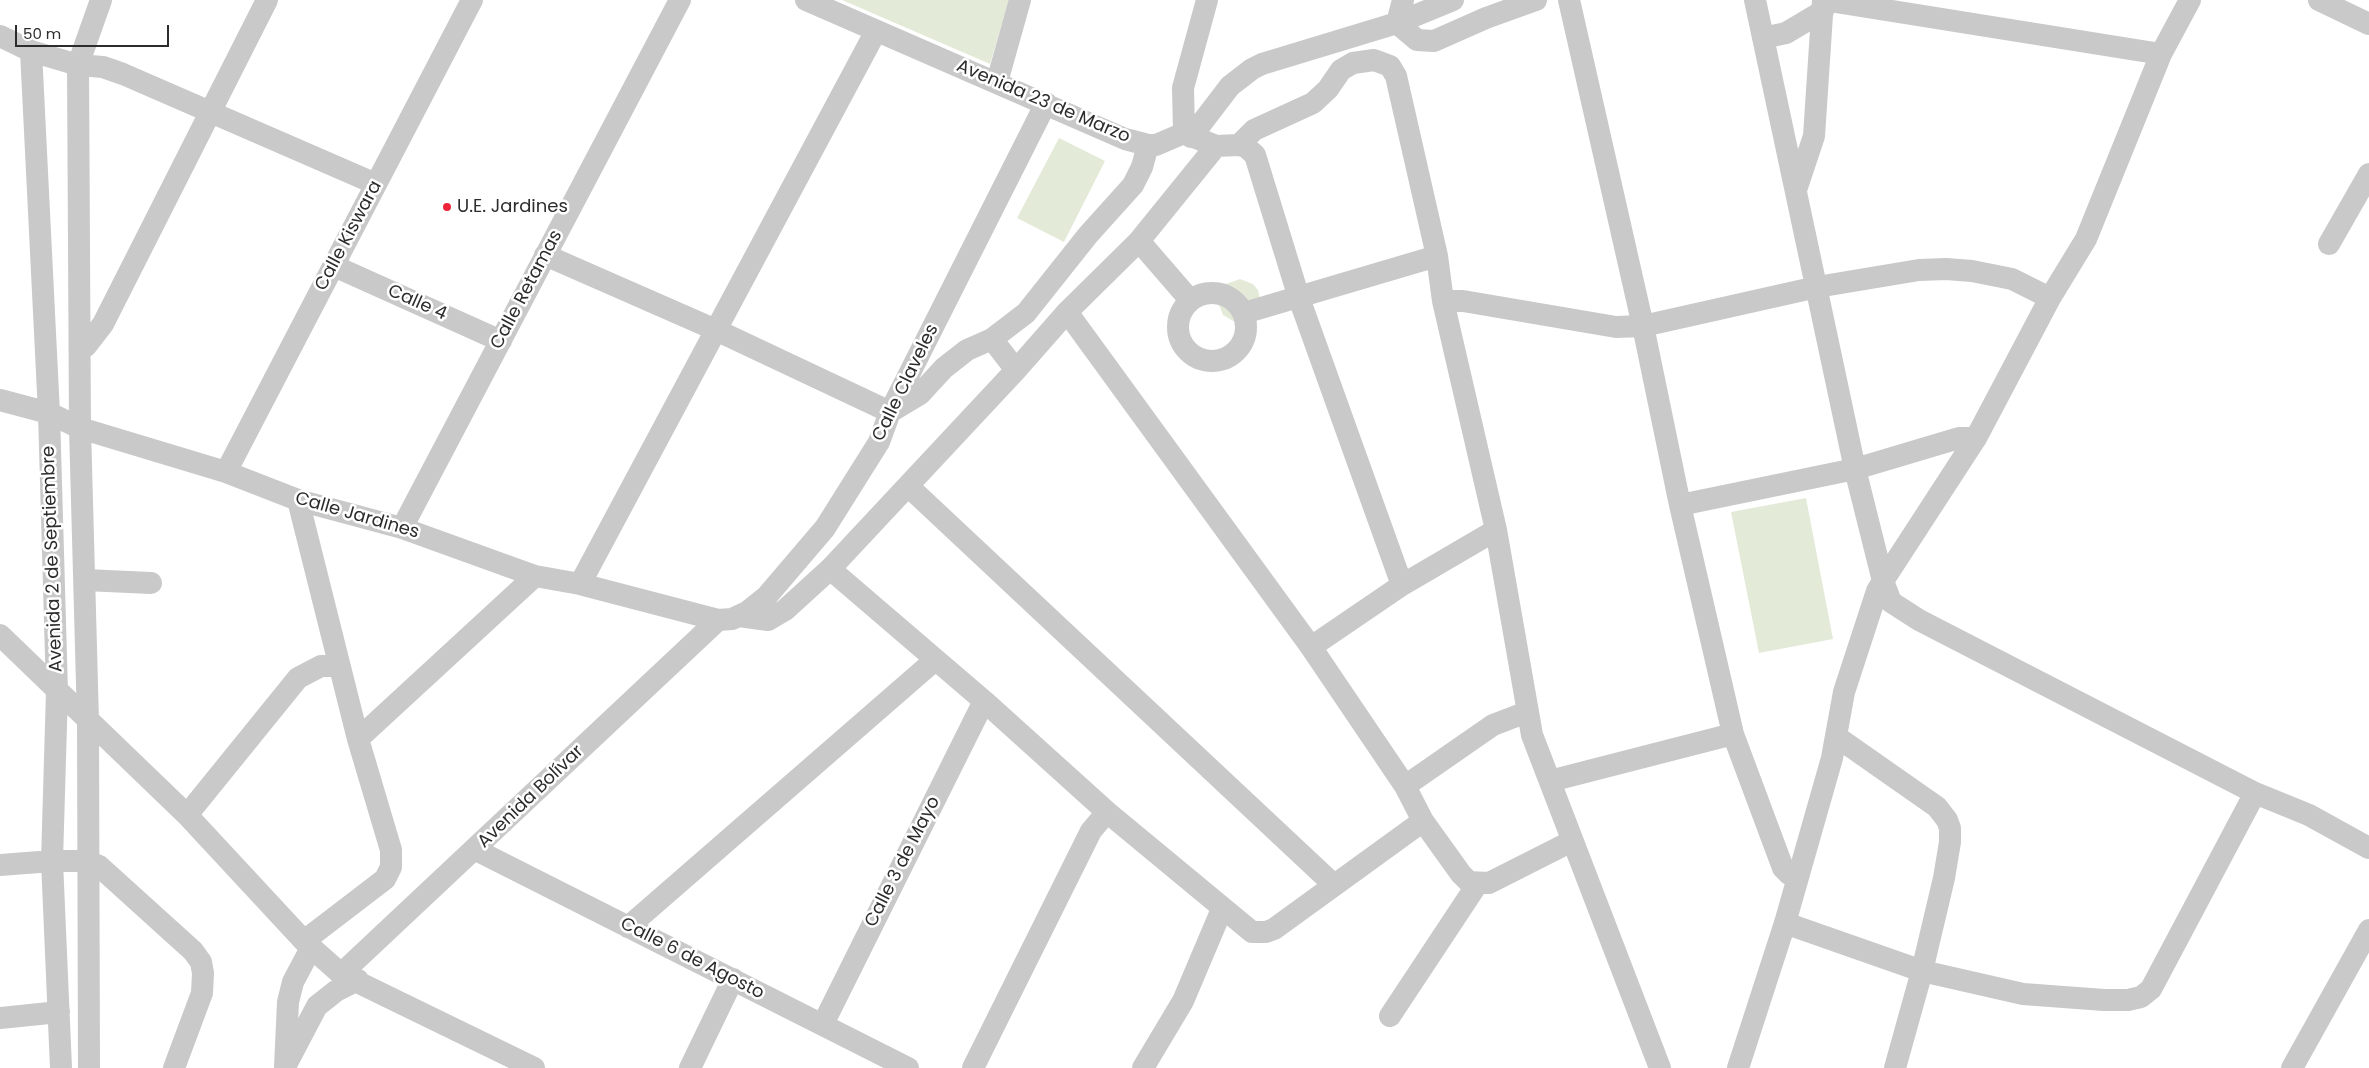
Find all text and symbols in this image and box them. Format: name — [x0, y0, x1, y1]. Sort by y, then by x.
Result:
scale bar — [18, 15, 171, 47]
text: 50 m — [23, 23, 61, 44]
street label: Avenida 23 de Marzo — [953, 56, 1133, 148]
street label: Calle Kiswara — [311, 177, 387, 295]
place label: U.E. Jardines — [457, 196, 568, 218]
marker: U.E. Jardines — [441, 201, 453, 213]
street label: Calle Retamas — [487, 227, 567, 353]
street label: Calle 4 — [384, 280, 450, 326]
street label: Calle Claveles — [868, 321, 944, 445]
street label: Avenida 2 de Septiembre — [38, 445, 68, 673]
street label: Calle Jardines — [293, 488, 421, 544]
street label: Avenida Bolívar — [474, 741, 588, 853]
street label: Calle 3 de Mayo — [861, 793, 945, 931]
street label: Calle 6 de Agosto — [616, 913, 768, 1005]

